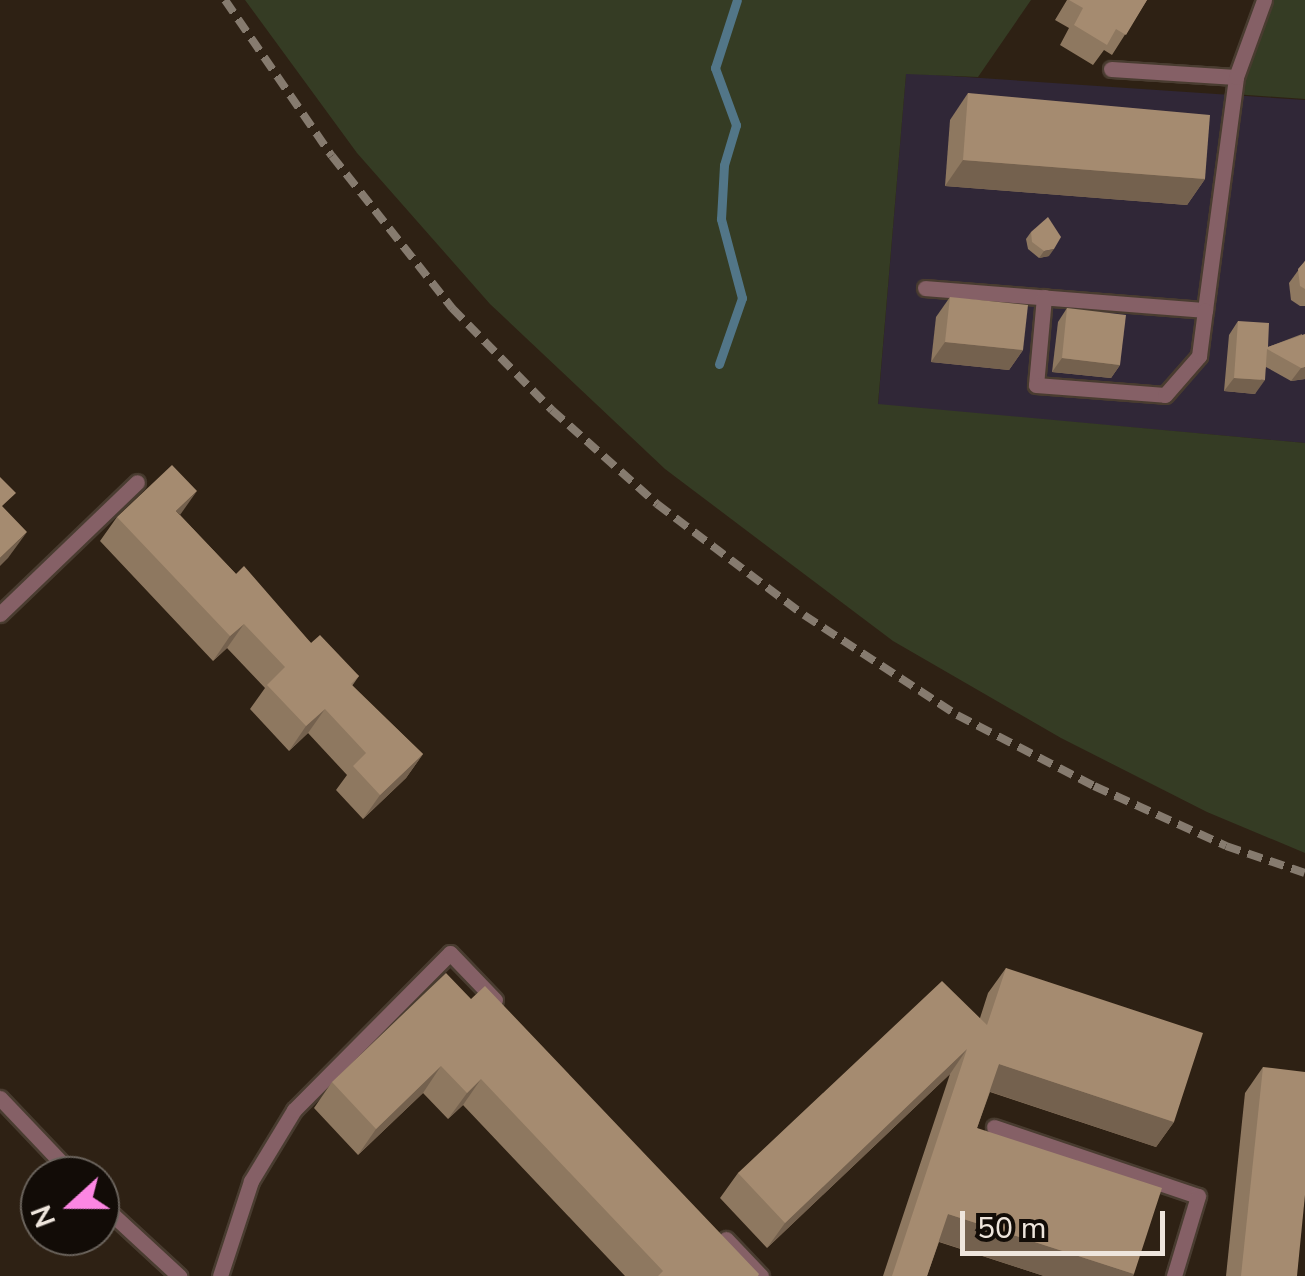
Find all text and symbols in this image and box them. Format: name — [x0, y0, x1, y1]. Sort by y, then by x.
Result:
north arrow — [20, 1156, 120, 1256]
scale bar — [965, 1191, 1170, 1253]
text: N — [22, 1199, 65, 1233]
text: 50 m — [977, 1208, 1046, 1249]

